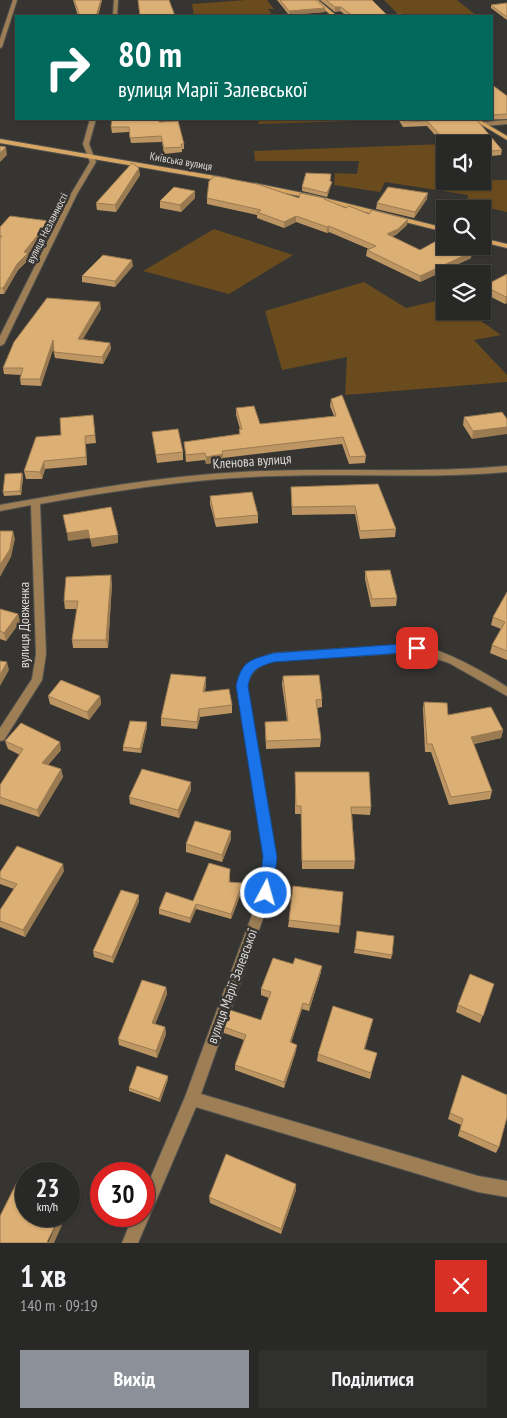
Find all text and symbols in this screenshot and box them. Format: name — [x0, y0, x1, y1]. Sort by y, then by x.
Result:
text: 80 m — [118, 31, 182, 77]
icon: right — [35, 35, 100, 100]
text: вулиця Марії Залевської — [118, 75, 308, 103]
map controls — [436, 135, 491, 320]
button: sound — [436, 135, 491, 190]
street label: Київська вулиця — [149, 149, 213, 173]
street label: вулиця Незламності — [23, 190, 71, 266]
button: search — [436, 200, 491, 255]
button: layers — [436, 265, 491, 320]
street label: Кленова вулиця — [212, 449, 292, 473]
street label: вулиця Довженка — [15, 582, 33, 668]
pin — [396, 627, 438, 669]
icon: arrive — [403, 634, 431, 662]
position arrow — [239, 866, 291, 918]
street label: вулиця Марії Залевської — [203, 926, 261, 1046]
speed limit sign: 30 — [90, 1162, 155, 1227]
text: 23 — [36, 1172, 59, 1204]
text: km/h — [37, 1199, 58, 1214]
text: 1 хв — [20, 1256, 66, 1295]
button: close — [435, 1260, 487, 1312]
text: 140 m · 09:19 — [20, 1295, 98, 1315]
button: Вихід — [20, 1350, 249, 1408]
button: Поділитися — [259, 1350, 487, 1408]

